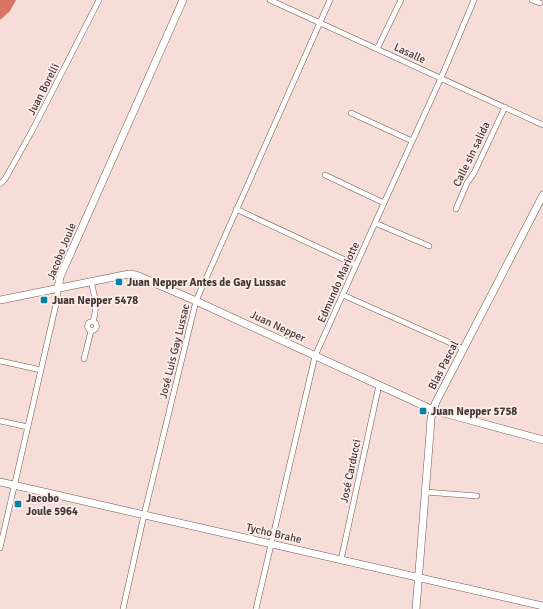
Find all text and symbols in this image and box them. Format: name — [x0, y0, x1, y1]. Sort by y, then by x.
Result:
street label: Lasalle — [392, 41, 428, 66]
street label: Juan Borelli — [25, 61, 62, 117]
street label: Calle sin salida — [450, 119, 493, 189]
street label: Jacobo Joule — [44, 221, 79, 282]
street label: Edmundo Mariotte — [315, 240, 362, 325]
place label: Juan Nepper Antes de Gay Lussac — [127, 276, 286, 289]
marker: Juan Nepper Antes de Gay Lussac — [114, 277, 124, 287]
place label: Juan Nepper 5478 — [52, 294, 138, 307]
marker: Juan Nepper 5478 — [39, 295, 49, 305]
street label: José Luis Gay Lussac — [156, 303, 193, 400]
street label: Juan Nepper — [248, 308, 307, 345]
street label: Blas Pascal — [426, 339, 461, 392]
place label: Juan Nepper 5758 — [431, 405, 517, 418]
marker: Juan Nepper 5758 — [418, 406, 428, 416]
street label: José Carducci — [337, 438, 364, 504]
place label: Jacobo Joule 5964 — [26, 492, 78, 518]
marker: Jacobo Joule 5964 — [13, 499, 23, 509]
street label: Tycho Brahe — [245, 521, 303, 546]

